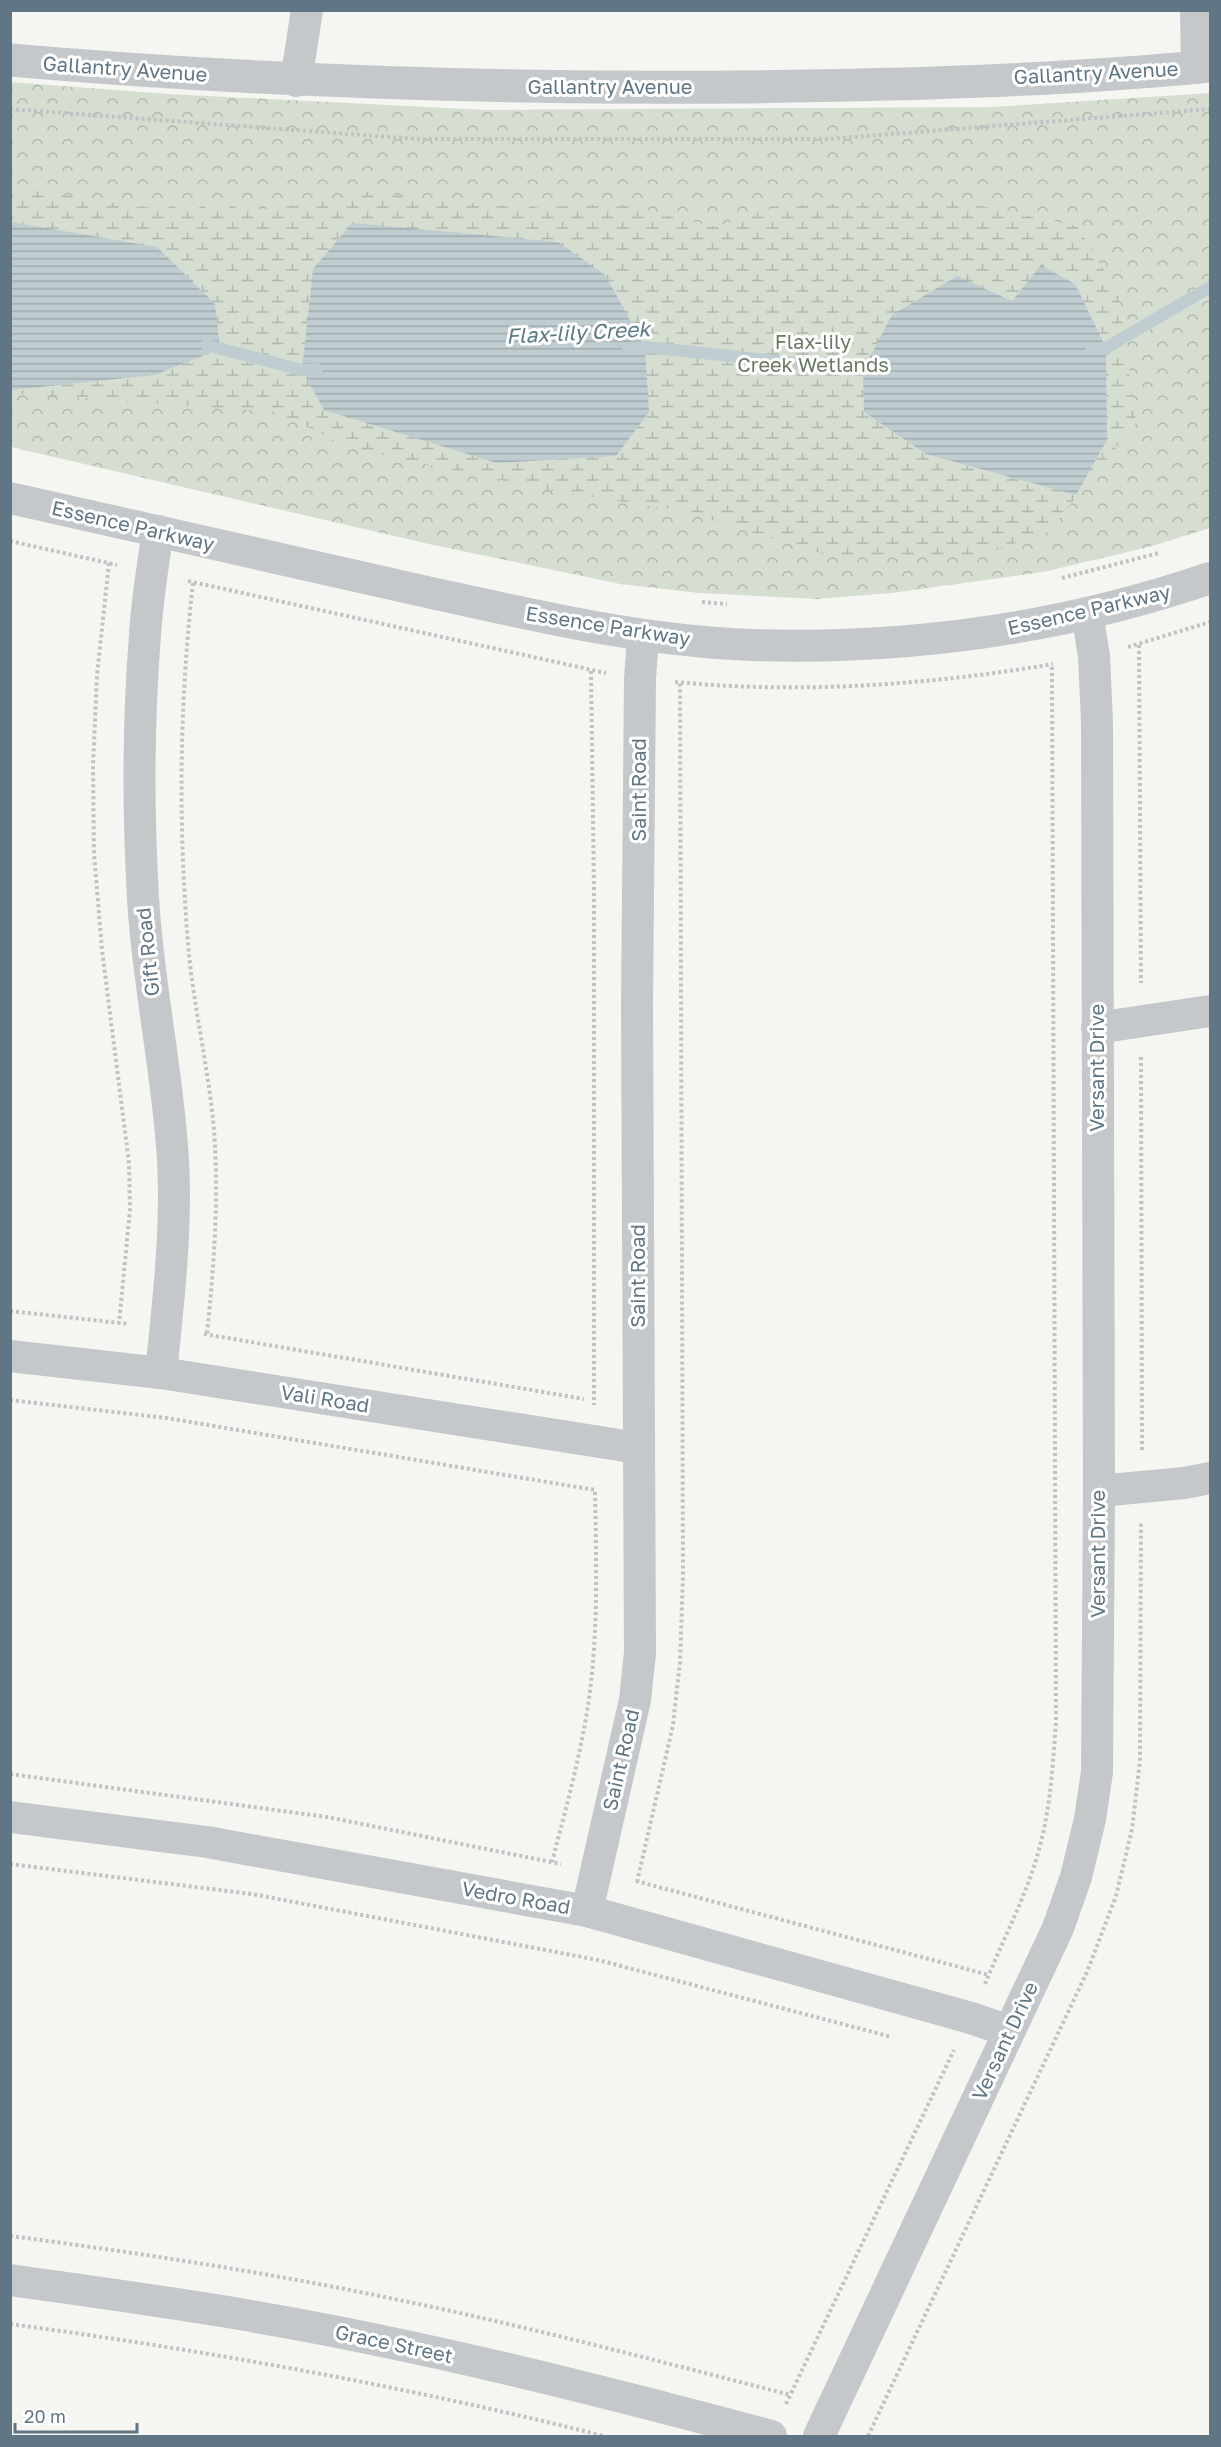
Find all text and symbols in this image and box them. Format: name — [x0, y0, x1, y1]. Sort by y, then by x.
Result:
street label: Gallantry Avenue — [42, 50, 208, 86]
street label: Gallantry Avenue — [1013, 56, 1179, 88]
street label: Gallantry Avenue — [528, 74, 692, 98]
water label: Flax-lily Creek — [505, 315, 653, 349]
park label: Flax-lily Creek Wetlands — [737, 329, 889, 376]
street label: Essence Parkway — [50, 495, 217, 555]
street label: Essence Parkway — [1005, 579, 1172, 639]
street label: Essence Parkway — [524, 600, 692, 650]
street label: Saint Road — [626, 738, 650, 842]
street label: Gift Road — [130, 907, 164, 998]
street label: Versant Drive — [1084, 1004, 1108, 1132]
street label: Saint Road — [625, 1224, 649, 1328]
street label: Vali Road — [279, 1379, 371, 1417]
street label: Versant Drive — [1085, 1490, 1109, 1618]
street label: Saint Road — [597, 1707, 643, 1813]
street label: Vedro Road — [460, 1876, 572, 1918]
street label: Versant Drive — [966, 1977, 1042, 2104]
street label: Grace Street — [333, 2319, 455, 2367]
scale bar — [15, 2396, 136, 2434]
text: 20 m — [24, 2405, 66, 2427]

